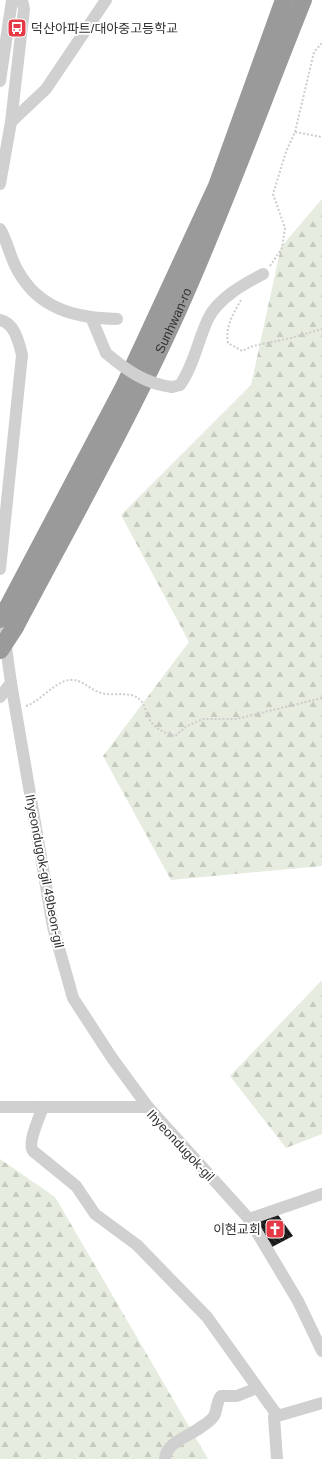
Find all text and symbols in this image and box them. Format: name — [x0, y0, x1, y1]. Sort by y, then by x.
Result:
bus stop icon: 덕산아파트/대아중고등학교 — [6, 17, 28, 39]
place label: 덕산아파트/대아중고등학교 — [31, 21, 178, 36]
street label: Sunhwan-ro — [152, 286, 195, 356]
street label: Ihyeondugok-gil 49beon-gil — [22, 793, 67, 949]
street label: Ihyeondugok-gil — [144, 1107, 217, 1184]
church icon: 이현교회 — [264, 1218, 286, 1240]
place label: 이현교회 — [213, 1222, 261, 1237]

